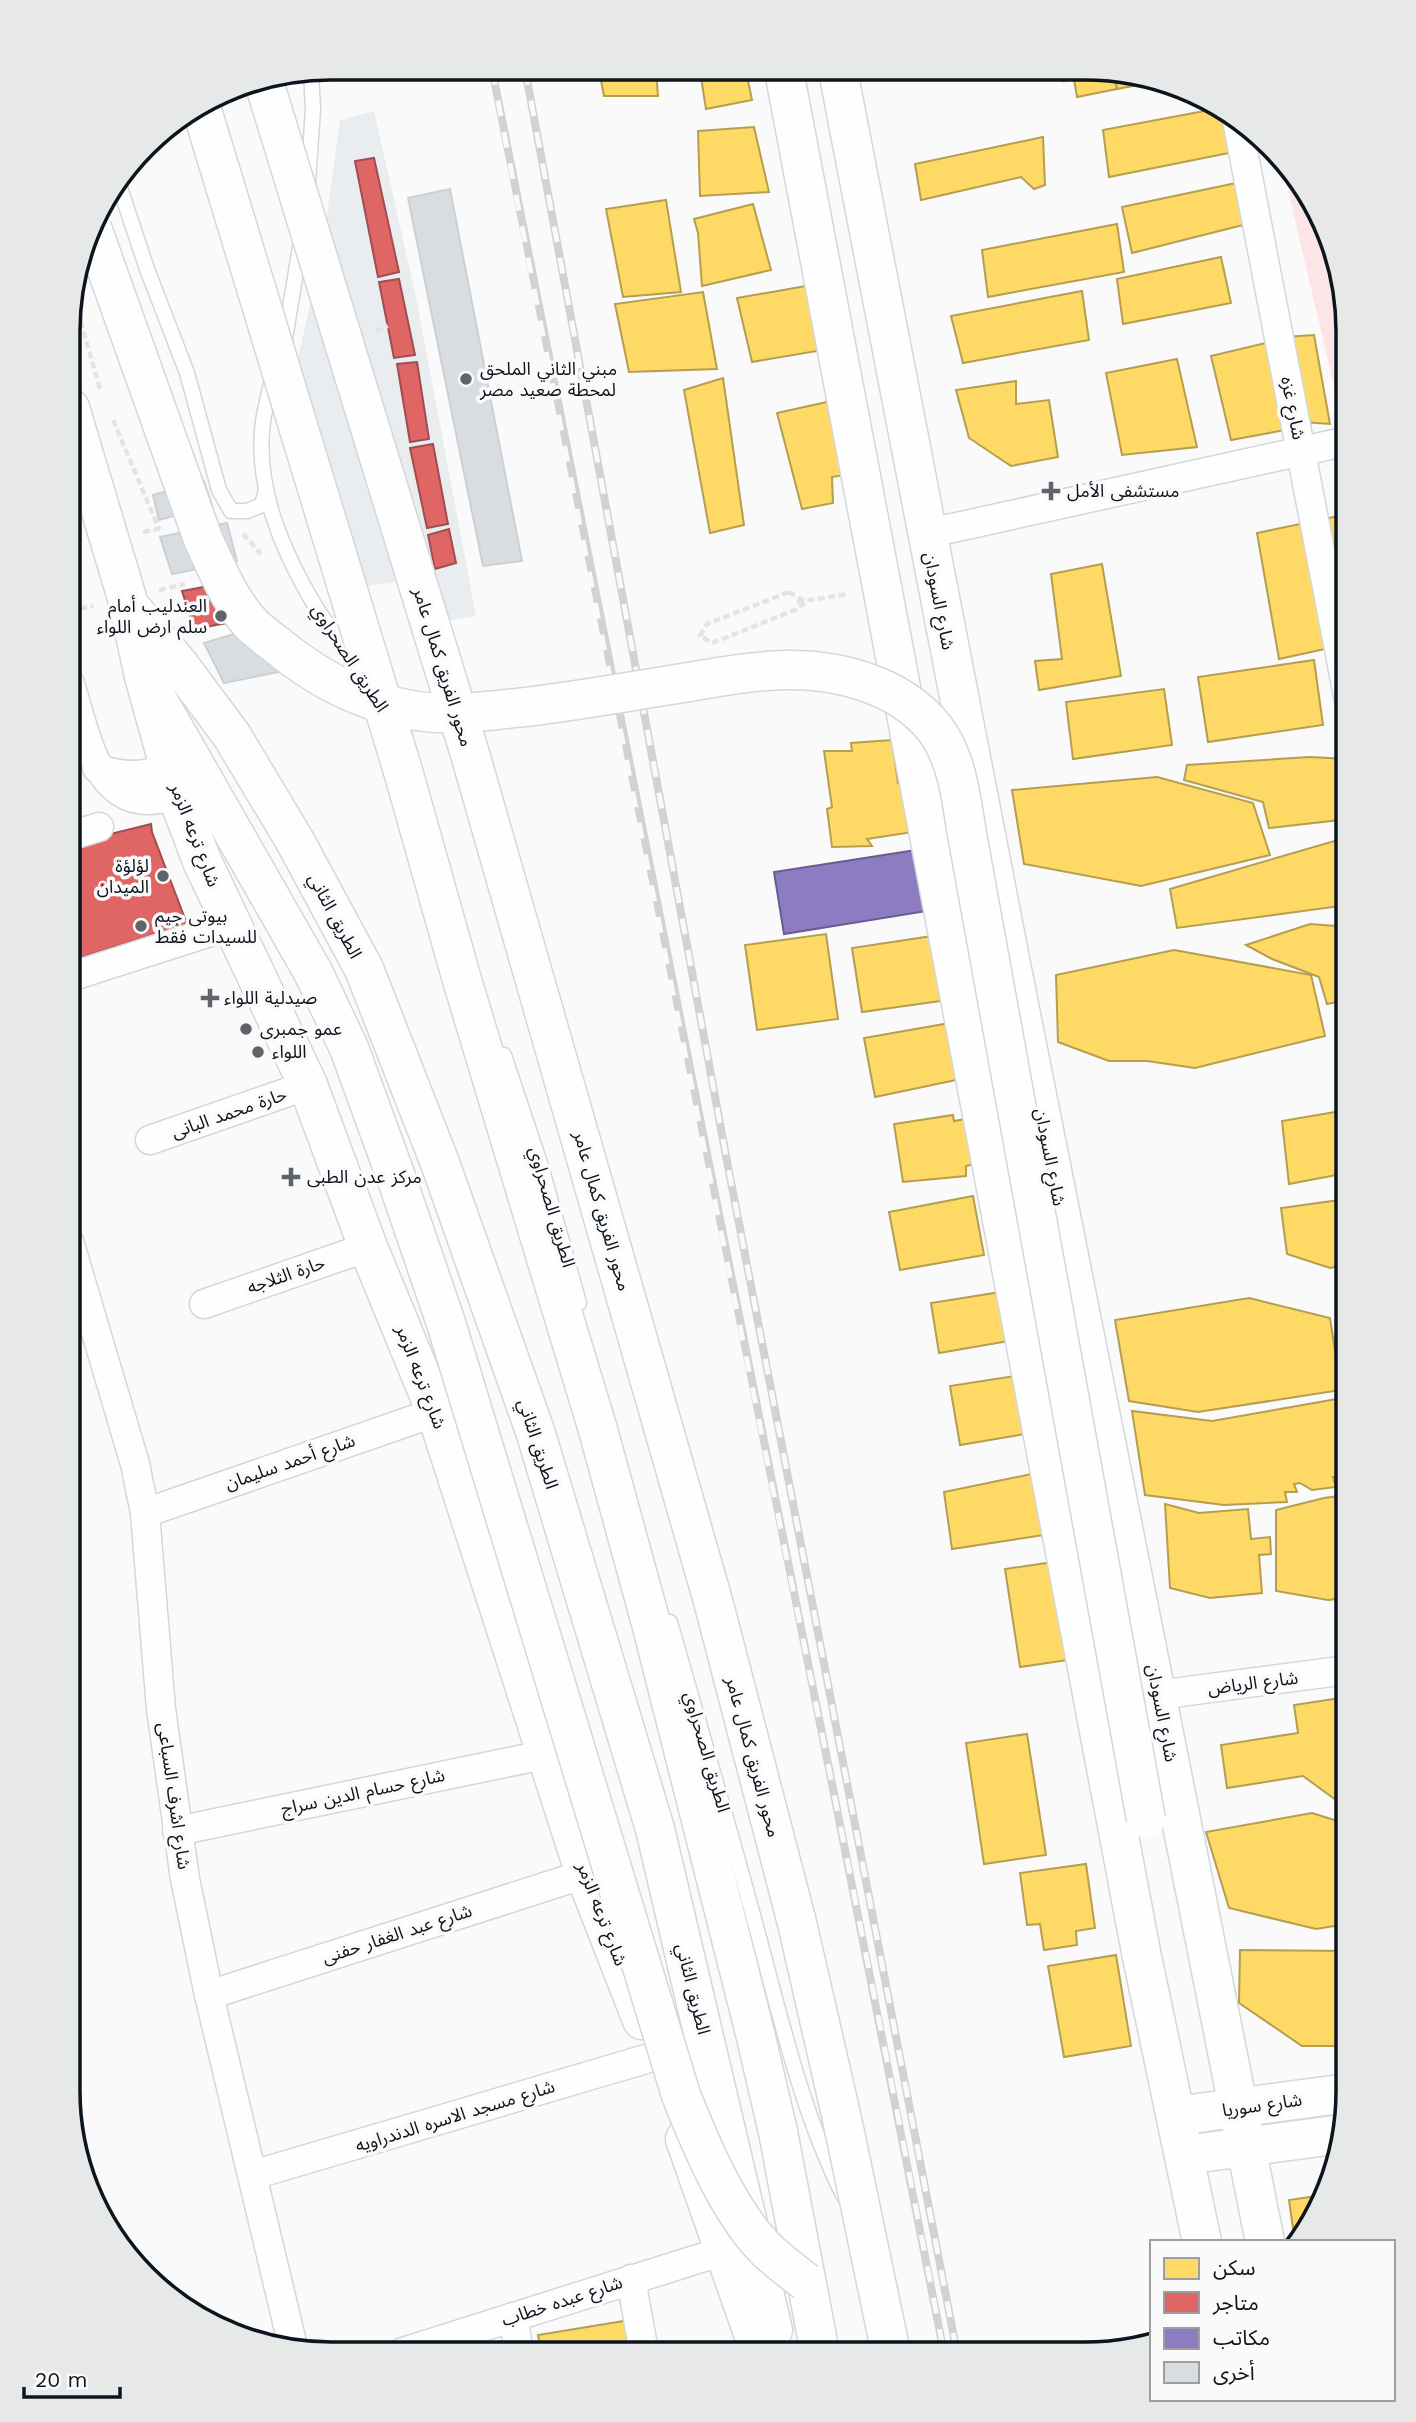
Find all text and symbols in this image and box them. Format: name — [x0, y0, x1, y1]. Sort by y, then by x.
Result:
place label: مبني الثاني الملحق لمحطة صعيد مصر — [479, 358, 617, 401]
marker: مبني الثاني الملحق لمحطة صعيد مصر — [458, 371, 474, 387]
street label: شارع غزه — [1273, 374, 1310, 442]
place label: مستشفى الأمل — [1067, 480, 1179, 502]
marker: مستشفى الأمل — [1041, 481, 1061, 501]
street label: شارع السودان — [916, 550, 959, 652]
street label: محور الفريق كمال عامر — [408, 584, 478, 749]
place label: العندليب أمام سلم ارض اللواء — [97, 595, 207, 640]
street label: الطريق الصحراوي — [305, 600, 393, 717]
marker: العندليب أمام سلم ارض اللواء — [213, 608, 229, 624]
street label: شارع ترعه الزمر — [162, 779, 225, 891]
place label: لؤلؤة الميدان — [97, 855, 149, 898]
marker: لؤلؤة الميدان — [155, 868, 171, 884]
street label: الطريق الثاني — [301, 870, 367, 963]
place label: بيوتى جيم للسيدات فقط — [155, 905, 257, 947]
marker: بيوتى جيم للسيدات فقط — [133, 918, 149, 934]
place label: صيدلية اللواء — [224, 987, 317, 1009]
marker: صيدلية اللواء — [202, 990, 218, 1006]
place label: عمو جمبرى — [260, 1018, 342, 1040]
marker: عمو جمبرى — [238, 1021, 254, 1037]
place label: اللواء — [272, 1041, 307, 1063]
marker: اللواء — [250, 1044, 266, 1060]
street label: حارة محمد البانى — [168, 1083, 290, 1143]
street label: شارع السودان — [1027, 1106, 1070, 1208]
street label: محور الفريق كمال عامر — [568, 1128, 635, 1293]
street label: الطريق الصحراوي — [522, 1144, 580, 1271]
place label: مركز عدن الطبى — [307, 1166, 422, 1188]
marker: مركز عدن الطبى — [281, 1167, 301, 1187]
street label: حارة الثلاجه — [244, 1251, 328, 1299]
street label: شارع ترعه الزمر — [388, 1321, 451, 1433]
street label: الطريق الثاني — [511, 1396, 563, 1492]
street label: شارع أحمد سليمان — [222, 1429, 359, 1497]
street label: شارع السودان — [1139, 1662, 1182, 1764]
street label: شارع الرياض — [1207, 1667, 1300, 1702]
street label: محور الفريق كمال عامر — [721, 1673, 785, 1840]
street label: الطريق الصحراوي — [677, 1689, 735, 1816]
street label: شارع اشرف السباعى — [150, 1721, 195, 1871]
street label: شارع حسام الدين سراج — [279, 1764, 448, 1823]
street label: شارع ترعه الزمر — [569, 1858, 632, 1970]
street label: شارع عبد الغفار حفنى — [319, 1899, 476, 1971]
street label: الطريق الثاني — [669, 1941, 715, 2038]
street label: شارع مسجد الاسره الدندراويه — [353, 2075, 558, 2160]
street label: شارع سوريا — [1221, 2089, 1304, 2124]
legend — [1150, 2240, 1395, 2401]
text: سكن — [1213, 2255, 1255, 2280]
street label: شارع عبده خطاب — [499, 2271, 626, 2334]
text: متاجر — [1212, 2290, 1259, 2315]
text: مكاتب — [1213, 2325, 1270, 2350]
scale bar — [24, 2356, 121, 2400]
text: أخرى — [1213, 2360, 1255, 2385]
text: 20 m — [35, 2367, 87, 2392]

